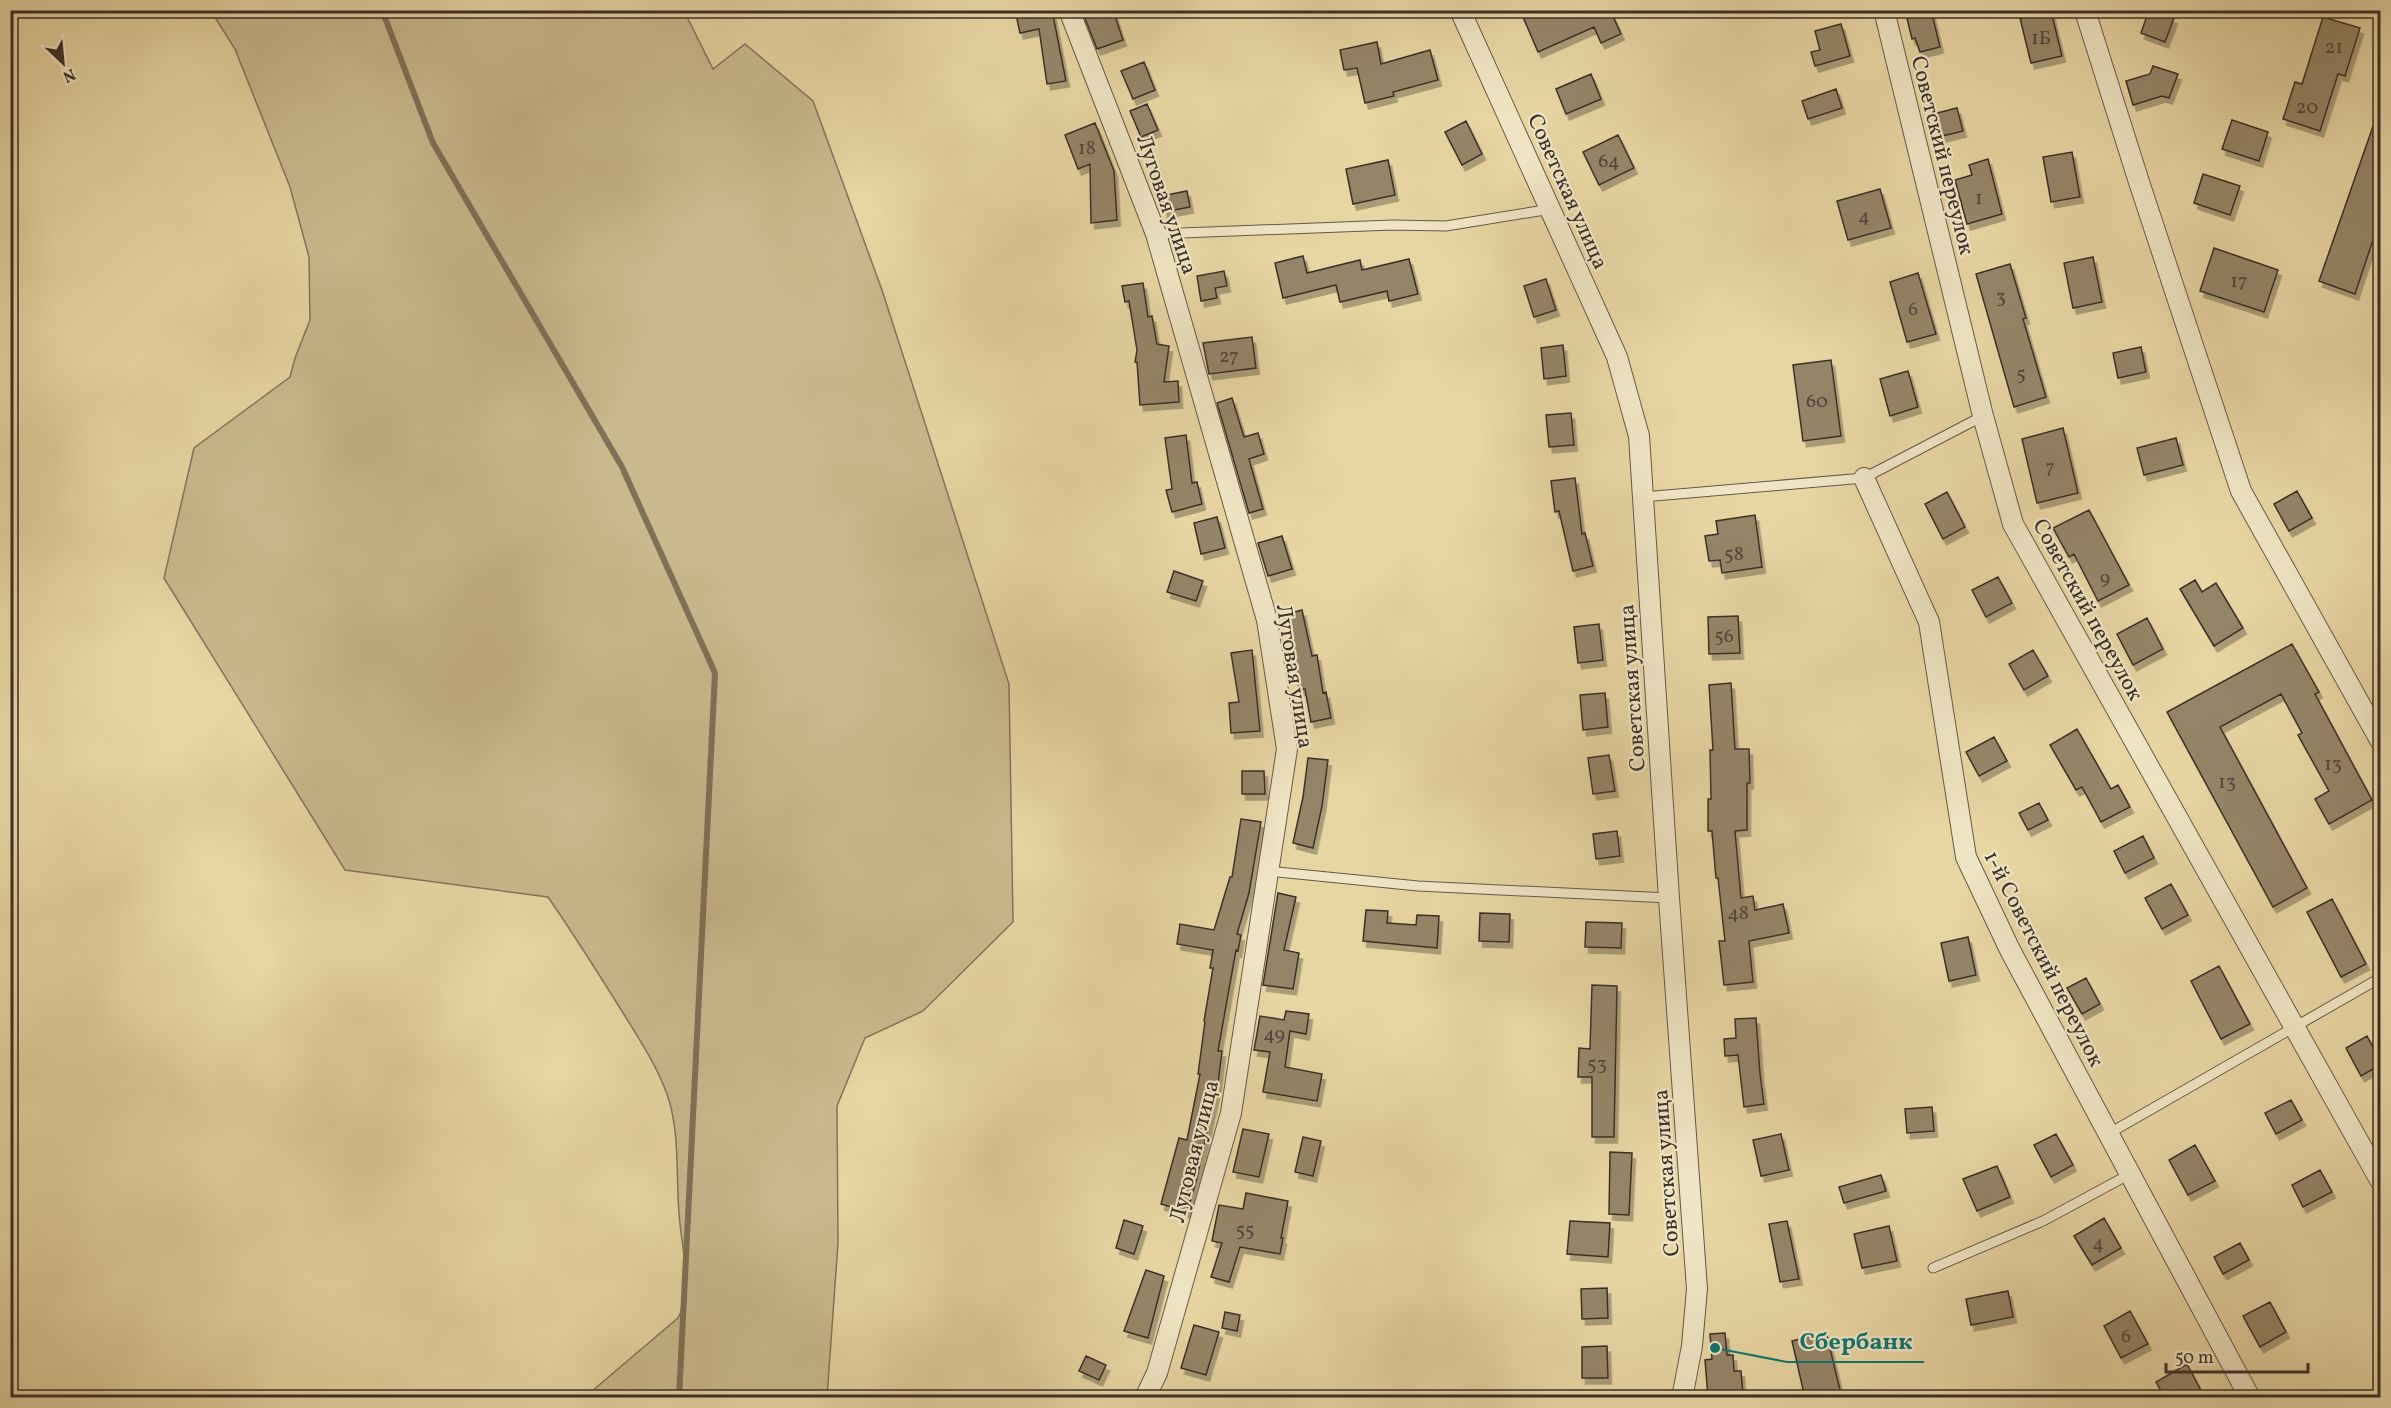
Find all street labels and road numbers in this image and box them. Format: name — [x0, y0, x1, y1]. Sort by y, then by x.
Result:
street label: Советский переулок — [1902, 53, 1981, 259]
street label: Советская улица — [1518, 109, 1615, 275]
street label: Луговая улица — [1127, 131, 1204, 279]
street label: Советский переулок — [2024, 513, 2150, 707]
street label: Луговая улица — [1267, 602, 1320, 751]
street label: Советская улица — [1612, 603, 1655, 772]
street label: 1-й Советский переулок — [1975, 846, 2111, 1073]
street label: Луговая улица — [1163, 1077, 1228, 1226]
street label: Советская улица — [1646, 1088, 1689, 1257]

